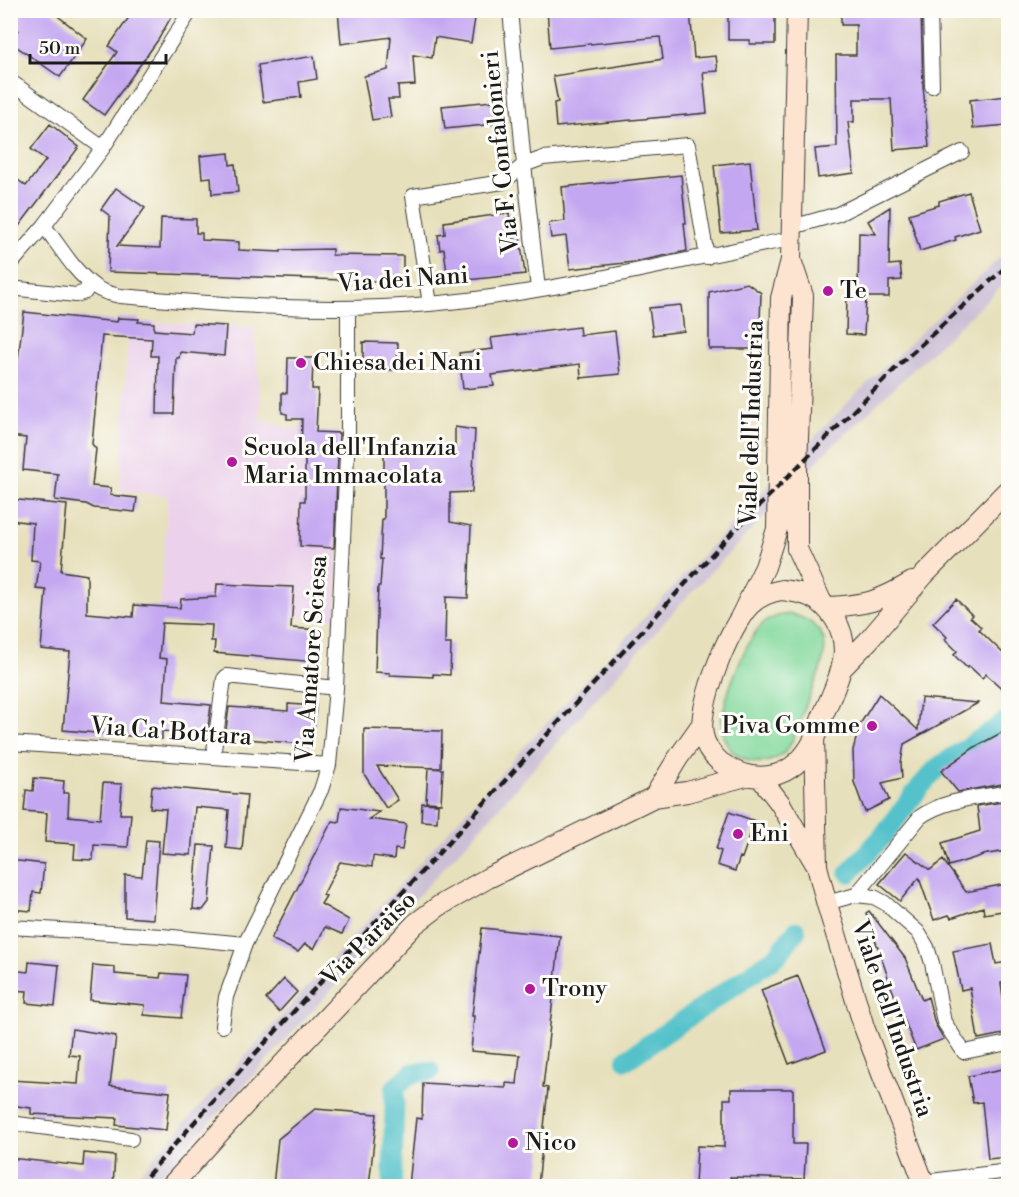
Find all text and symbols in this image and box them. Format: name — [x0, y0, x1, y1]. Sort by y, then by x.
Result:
scale bar — [30, 27, 166, 65]
text: 50 m — [39, 37, 81, 60]
street label: Via F. Confalonieri — [475, 49, 527, 256]
street label: Via dei Nani — [335, 260, 470, 300]
place label: Te — [840, 276, 867, 306]
marker: Te — [821, 284, 835, 298]
street label: Viale dell'Industria — [733, 319, 771, 528]
place label: Chiesa dei Nani — [313, 348, 482, 378]
marker: Chiesa dei Nani — [294, 356, 308, 370]
place label: Scuola dell'Infanzia Maria Immacolata — [244, 433, 458, 491]
marker: Scuola dell'Infanzia Maria Immacolata — [225, 455, 239, 469]
street label: Via Amatore Sciesa — [290, 553, 334, 765]
street label: Via Ca' Bottara — [88, 711, 254, 753]
place label: Piva Gomme — [721, 711, 860, 741]
marker: Piva Gomme — [865, 719, 879, 733]
place label: Eni — [750, 819, 789, 849]
marker: Eni — [731, 827, 745, 841]
street label: Via Paraiso — [314, 885, 423, 994]
street label: Viale dell'Industria — [844, 916, 940, 1122]
place label: Trony — [542, 974, 608, 1004]
marker: Trony — [523, 982, 537, 996]
place label: Nico — [525, 1128, 576, 1158]
marker: Nico — [506, 1136, 520, 1150]

